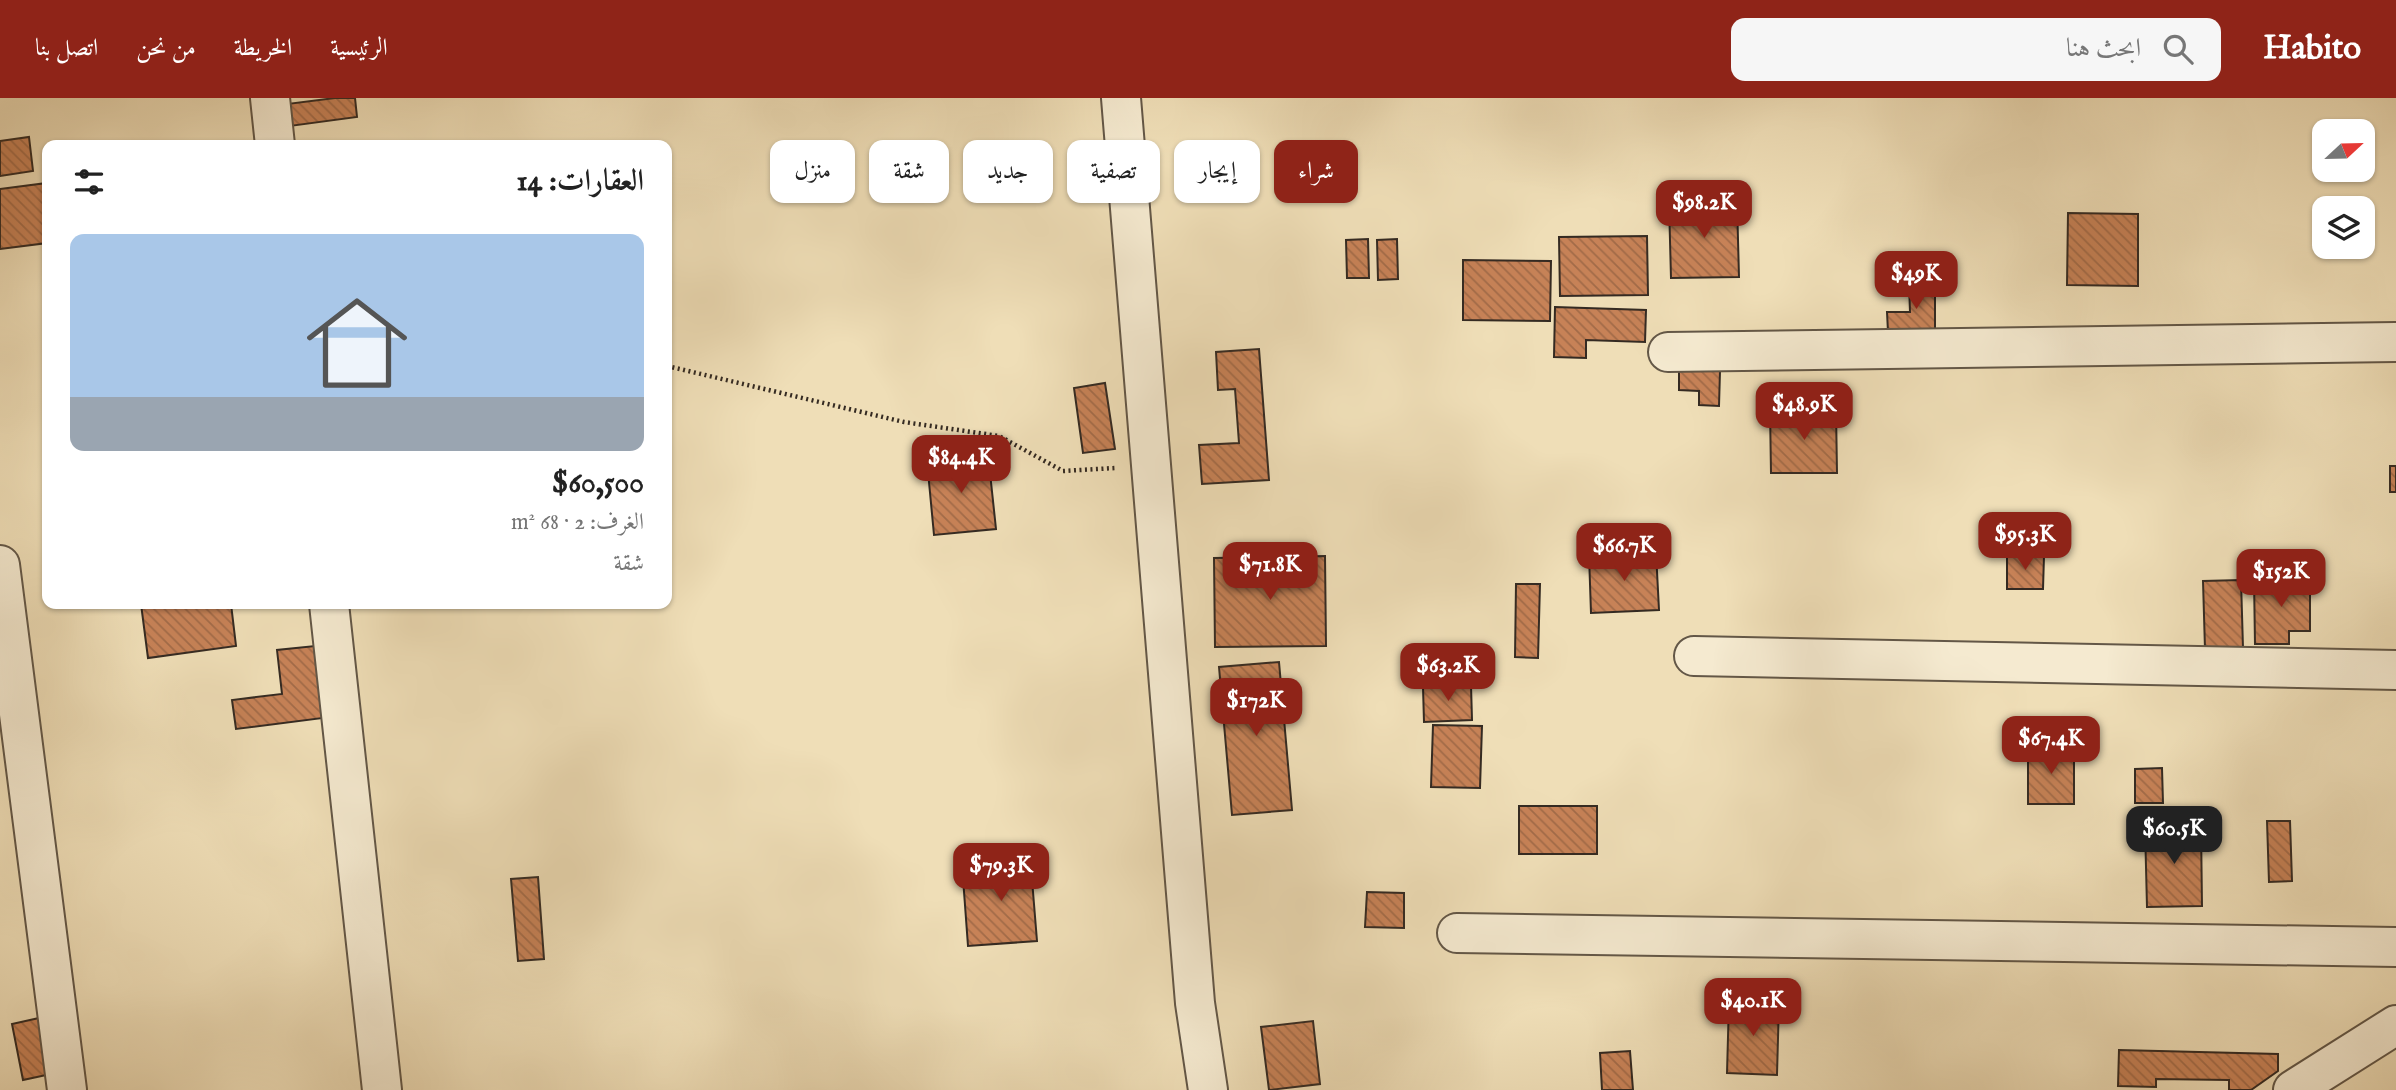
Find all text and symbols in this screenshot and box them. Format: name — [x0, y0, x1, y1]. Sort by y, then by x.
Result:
search box — [1731, 18, 2221, 81]
text: Habito — [2263, 28, 2361, 70]
icon: search — [2159, 30, 2197, 68]
text: ابحث هنا — [2066, 32, 2141, 65]
text: اتصل بنا — [35, 33, 98, 64]
text: من نحن — [136, 33, 196, 64]
text: الخريطة — [234, 33, 292, 64]
text: الرئيسية — [330, 33, 388, 64]
north arrow — [2312, 119, 2375, 182]
map controls — [2312, 119, 2375, 259]
chip: منزل — [770, 140, 855, 203]
chip: شقة — [869, 140, 949, 203]
chip: جديد — [963, 140, 1053, 203]
chip: تصفية — [1067, 140, 1160, 203]
chip: إيجار — [1174, 140, 1260, 203]
chip: شراء — [1274, 140, 1358, 203]
icon: filters — [70, 163, 108, 201]
text: العقارات: 14 — [516, 163, 644, 201]
pin: $98.2K — [1647, 180, 1761, 240]
text: $98.2K — [1672, 188, 1736, 217]
button: layers — [2312, 196, 2375, 259]
pin: $49K — [1875, 252, 1957, 311]
text: $49K — [1891, 259, 1941, 288]
icon: home — [294, 280, 420, 406]
pin: $48.9K — [1747, 382, 1861, 442]
text: $48.9K — [1772, 390, 1836, 419]
pin: $84.4K — [904, 436, 1018, 495]
text: $84.4K — [928, 443, 994, 472]
text: $60,500 — [552, 465, 644, 503]
text: الغرف: 2 · 68 m² — [511, 508, 644, 537]
pin: $95.3K — [1968, 512, 2082, 572]
text: $95.3K — [1994, 520, 2056, 549]
pin: $66.7K — [1567, 524, 1681, 583]
text: $66.7K — [1592, 531, 1656, 560]
pin: $71.8K — [1213, 542, 1327, 602]
text: شقة — [614, 549, 644, 578]
text: $71.8K — [1239, 550, 1301, 579]
pin: $152K — [2232, 550, 2330, 609]
text: $152K — [2253, 557, 2309, 586]
pin: $63.2K — [1391, 644, 1505, 703]
text: $63.2K — [1416, 651, 1480, 680]
pin: $172K — [1207, 678, 1305, 738]
text: $172K — [1226, 686, 1286, 715]
pin: $67.4K — [1994, 716, 2108, 776]
text: $67.4K — [2018, 724, 2084, 753]
pin: $60.5K — [2117, 806, 2231, 866]
text: $60.5K — [2142, 814, 2206, 843]
pin: $79.3K — [944, 844, 1058, 903]
text: $79.3K — [969, 851, 1033, 880]
pin: $40.1K — [1696, 978, 1810, 1038]
text: $40.1K — [1720, 986, 1786, 1015]

